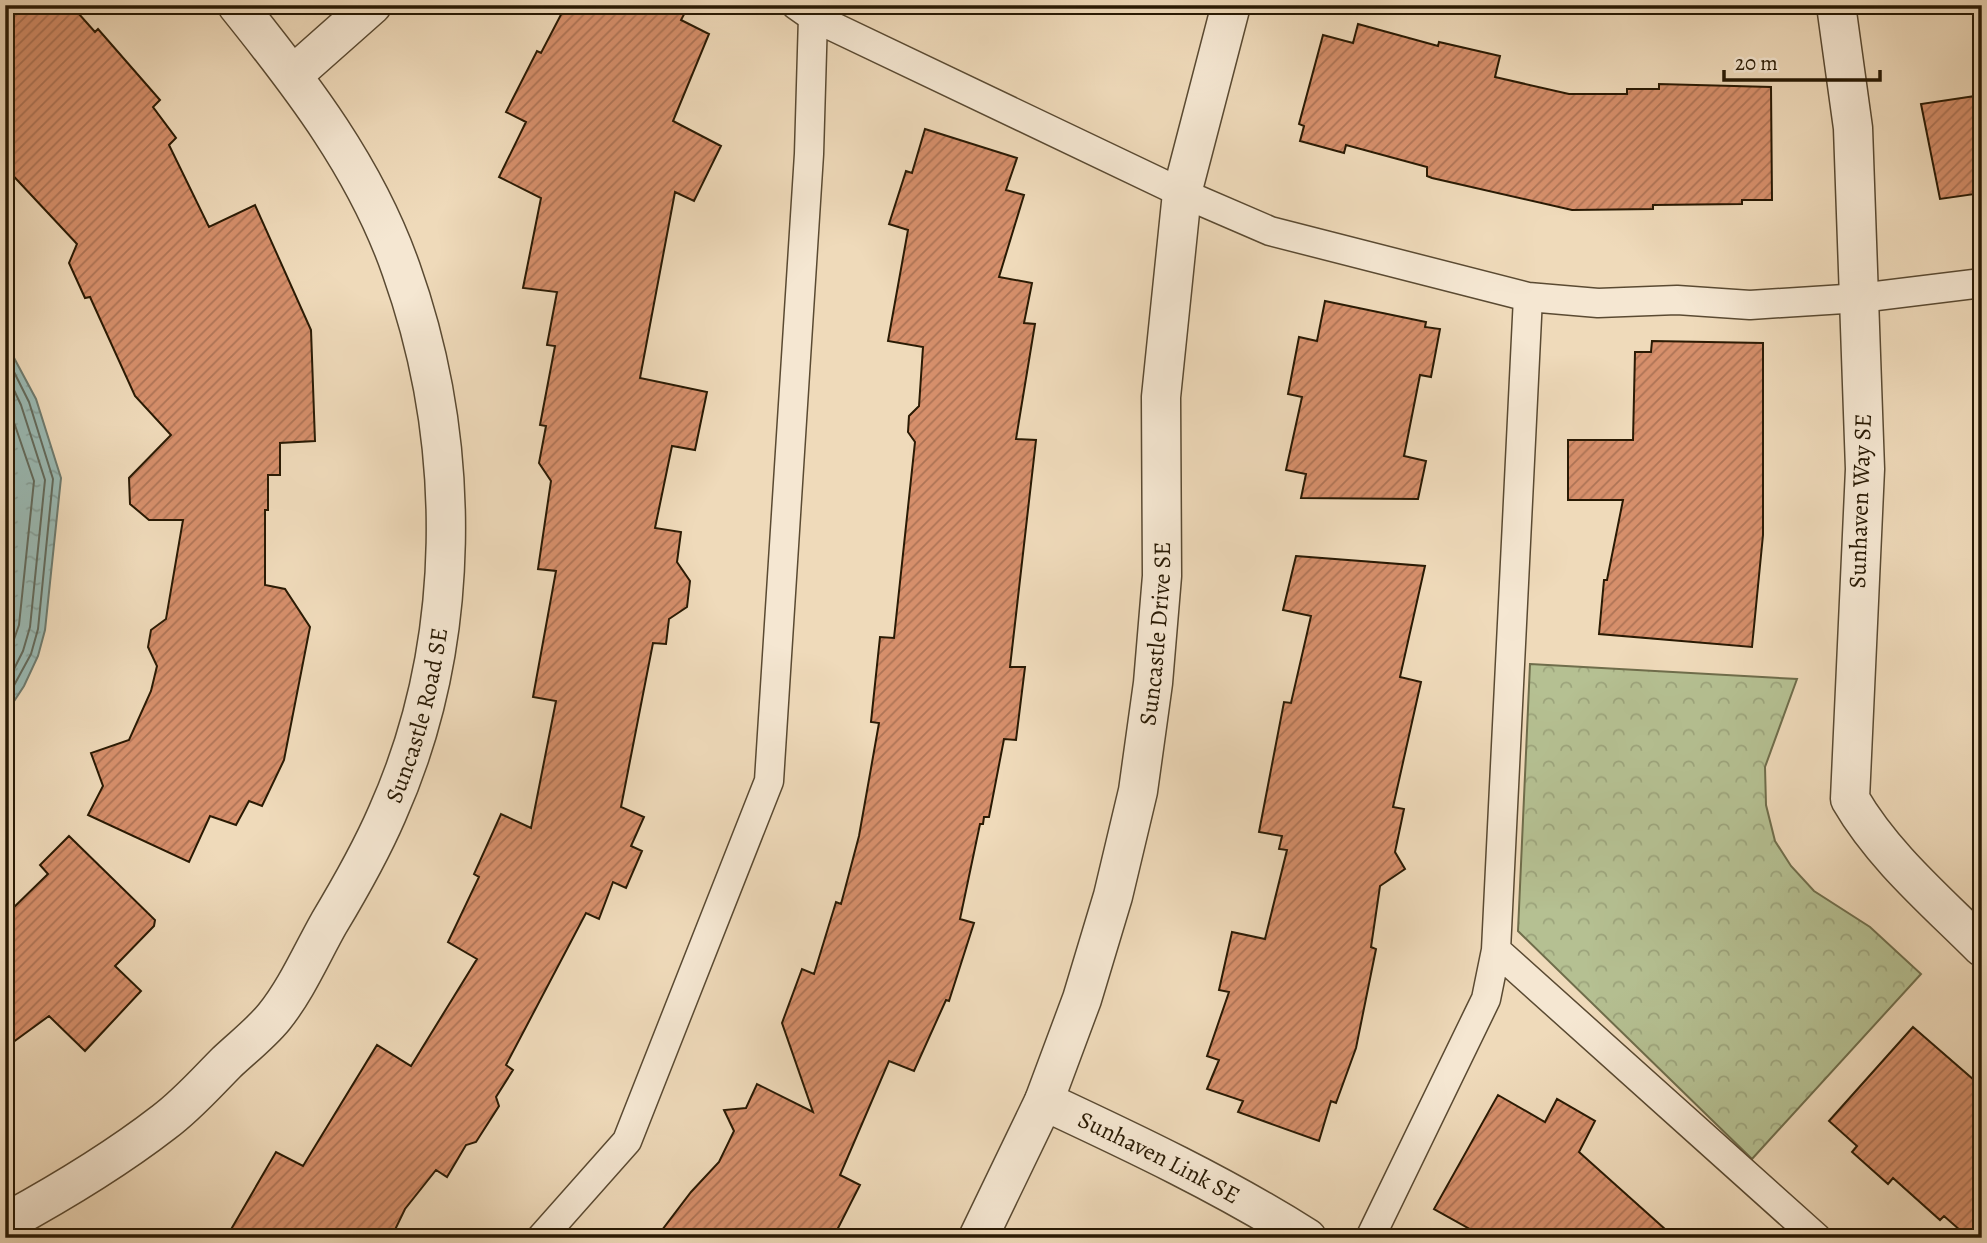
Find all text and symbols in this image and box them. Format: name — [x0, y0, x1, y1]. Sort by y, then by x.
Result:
scale bar — [1724, 38, 1880, 82]
text: 20 m — [1735, 49, 1778, 77]
street label: Sunhaven Way SE — [1841, 413, 1879, 589]
street label: Suncastle Drive SE — [1131, 541, 1178, 728]
street label: Suncastle Road SE — [378, 626, 455, 808]
street label: Sunhaven Link SE — [1073, 1103, 1246, 1211]

